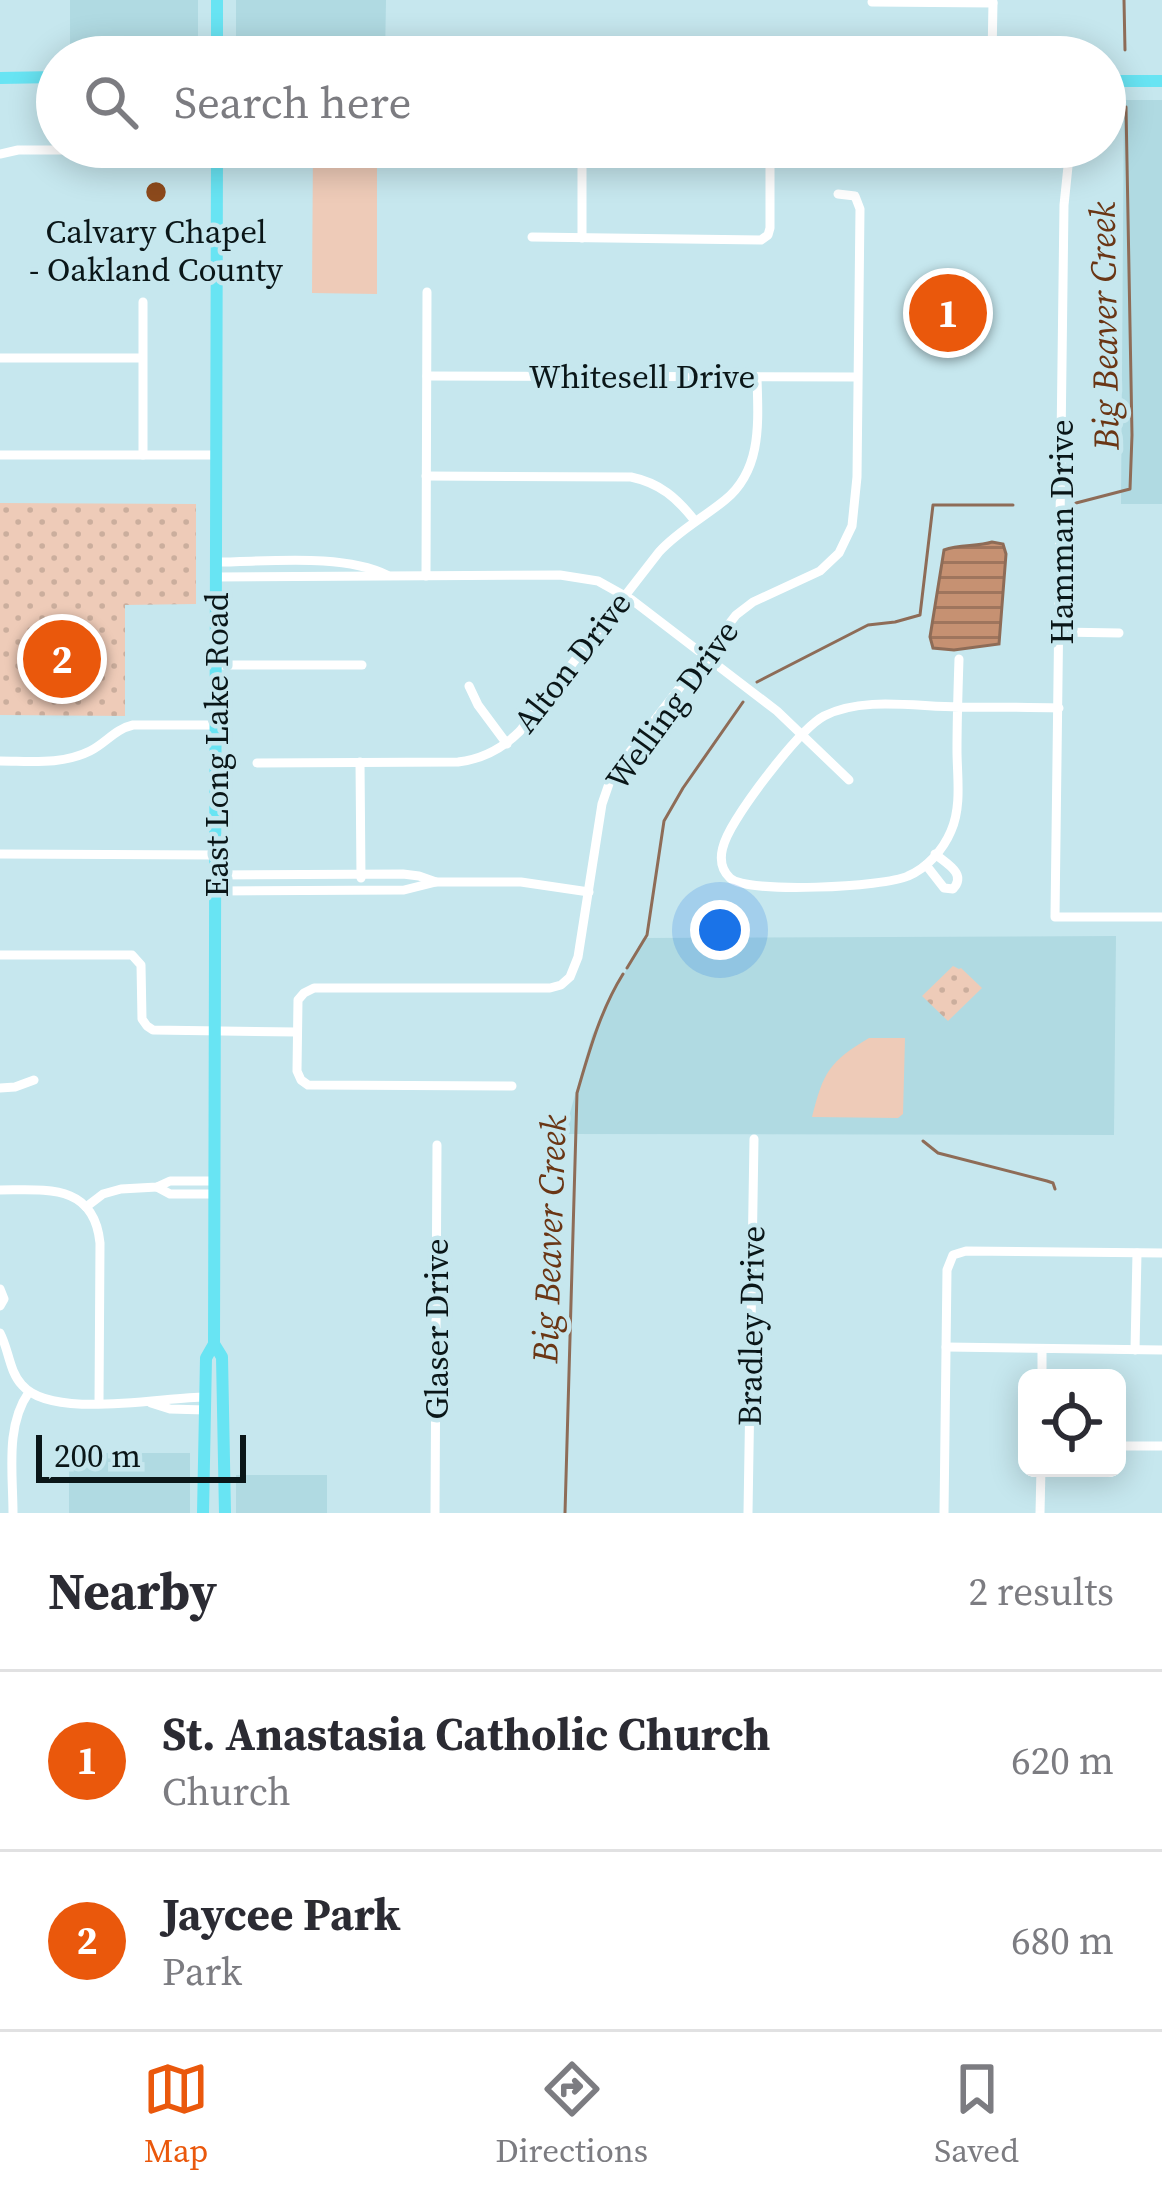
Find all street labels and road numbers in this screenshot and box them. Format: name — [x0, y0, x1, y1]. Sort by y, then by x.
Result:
street label: Whitesell Drive — [529, 354, 755, 399]
street label: Hamman Drive — [1039, 419, 1084, 645]
street label: Alton Drive — [503, 582, 641, 742]
street label: East Long Lake Road — [194, 592, 239, 898]
street label: Welling Drive — [595, 611, 749, 799]
street label: Bradley Drive — [727, 1225, 775, 1427]
street label: Glaser Drive — [414, 1238, 459, 1420]

